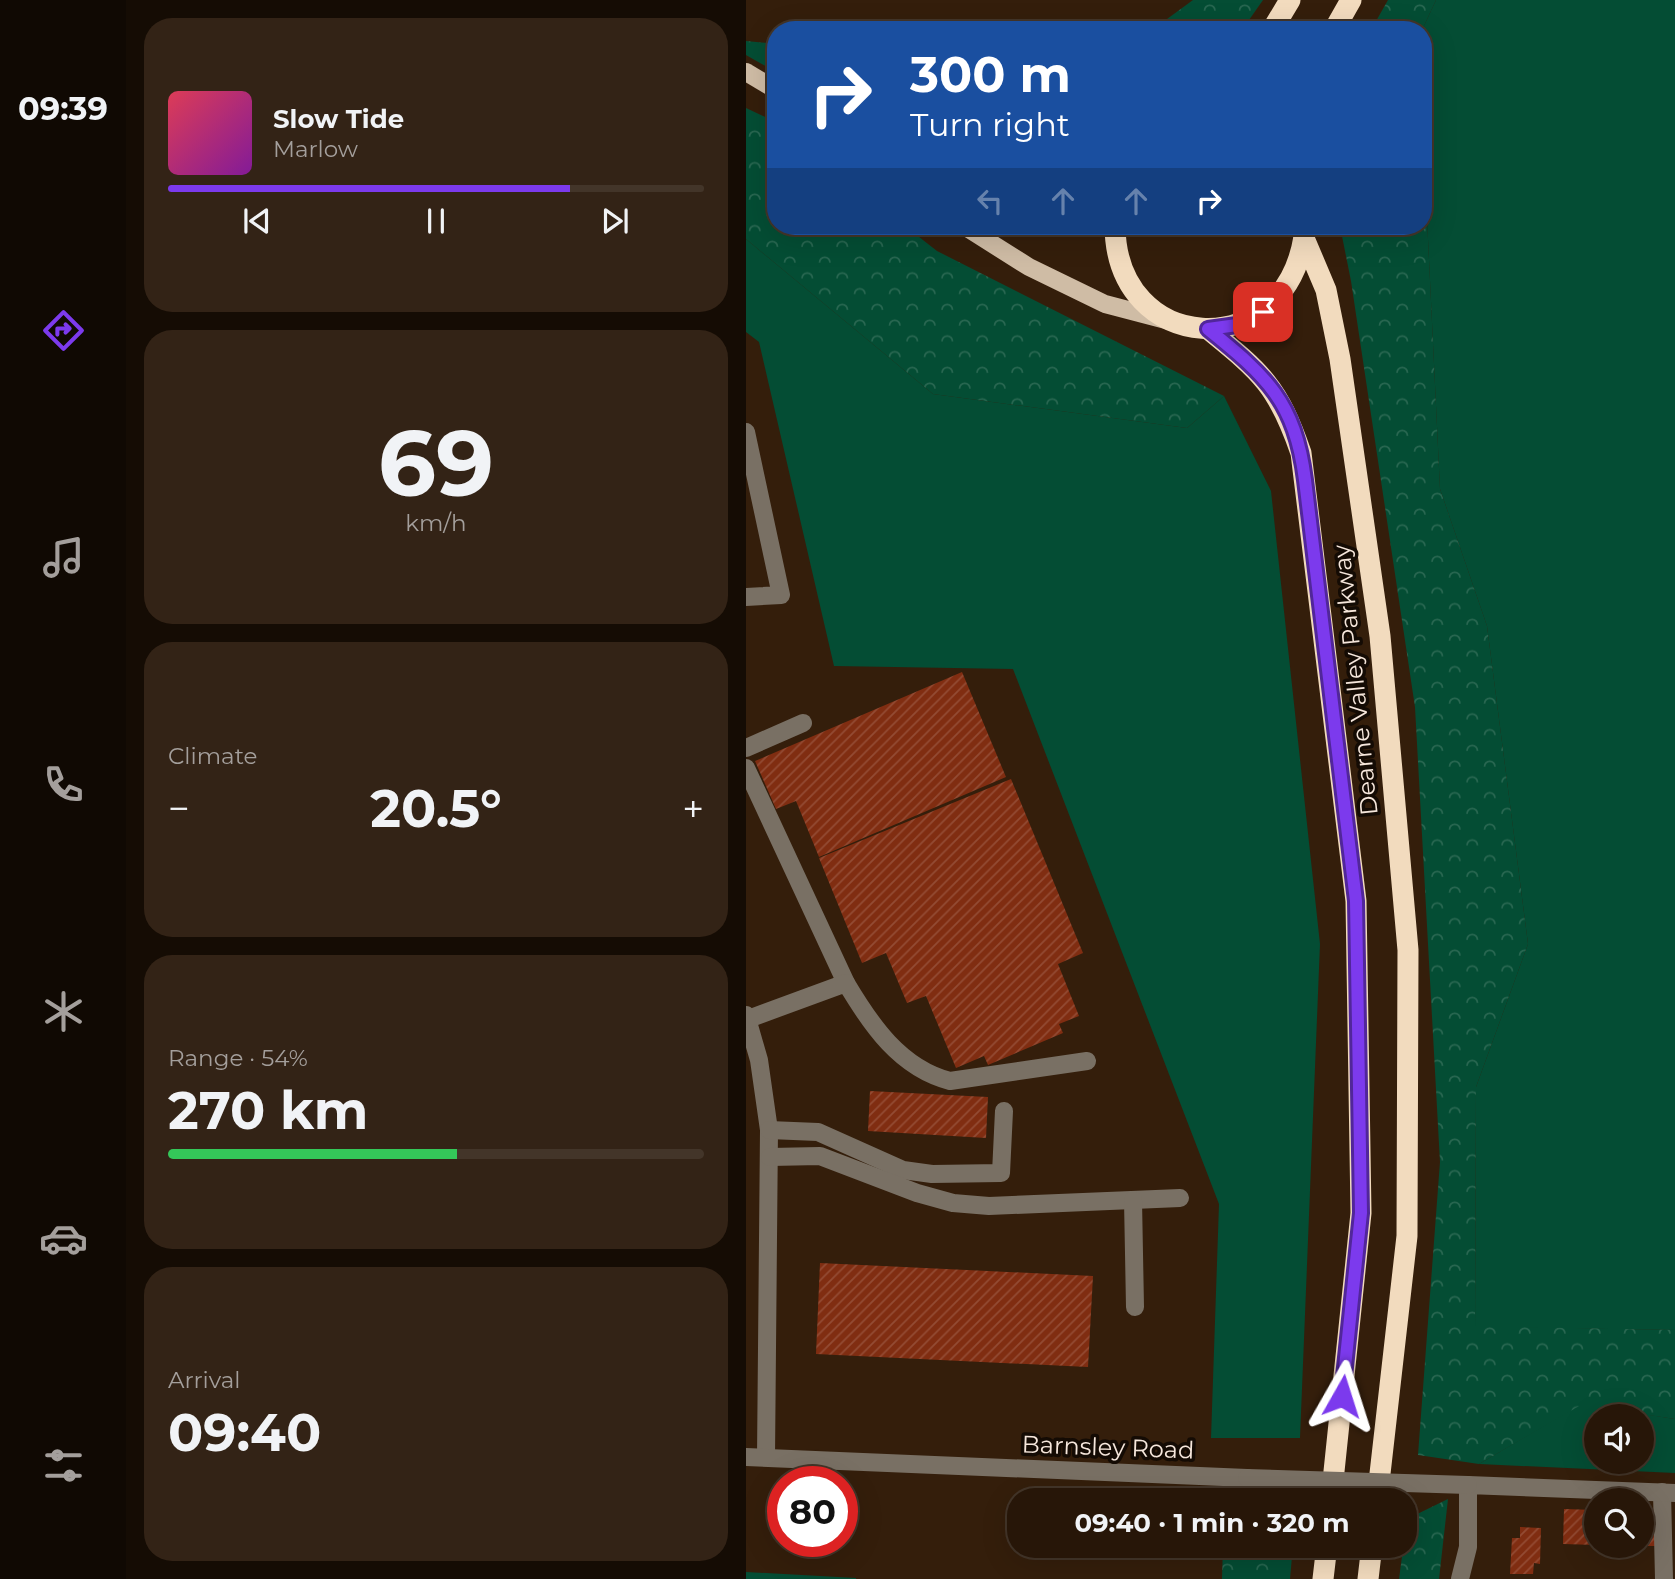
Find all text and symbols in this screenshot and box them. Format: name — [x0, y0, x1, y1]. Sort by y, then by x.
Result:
text: 300 m — [910, 45, 1071, 104]
icon: right — [795, 49, 886, 140]
text: 09:39 — [18, 89, 108, 128]
text: Slow Tide — [273, 103, 404, 135]
text: Turn right — [910, 105, 1070, 144]
text: Marlow — [273, 135, 358, 163]
icon: left — [971, 182, 1009, 220]
icon: ahead — [1044, 182, 1082, 220]
icon: ahead — [1117, 182, 1155, 220]
icon: right — [1190, 182, 1228, 220]
icon: previous — [238, 202, 276, 240]
icon: pause — [417, 202, 455, 240]
icon: next — [596, 202, 634, 240]
pin — [1233, 282, 1293, 342]
icon: arrive — [1244, 293, 1282, 331]
icon: directions — [39, 306, 88, 355]
text: 69 — [378, 408, 494, 519]
text: km/h — [405, 509, 467, 537]
icon: music — [39, 533, 88, 582]
street label: Dearne Valley Parkway — [1326, 543, 1384, 817]
text: Climate — [168, 742, 257, 770]
icon: phone — [39, 760, 88, 809]
text: 20.5° — [370, 777, 502, 840]
text: − — [168, 785, 190, 832]
text: + — [682, 785, 704, 832]
icon: climate — [39, 987, 88, 1036]
text: Range · 54% — [168, 1044, 308, 1072]
text: 270 km — [168, 1079, 368, 1142]
icon: car — [39, 1214, 88, 1263]
position arrow — [1305, 1359, 1379, 1433]
text: Arrival — [168, 1366, 241, 1394]
text: 09:40 — [168, 1401, 321, 1464]
map controls — [1584, 1404, 1654, 1558]
button: sound — [1584, 1404, 1654, 1474]
street label: Barnsley Road — [1021, 1429, 1195, 1465]
icon: filters — [39, 1441, 88, 1490]
speed limit sign: 80 — [767, 1466, 858, 1557]
button: search — [1584, 1488, 1654, 1558]
text: 09:40 · 1 min · 320 m — [1074, 1507, 1350, 1539]

